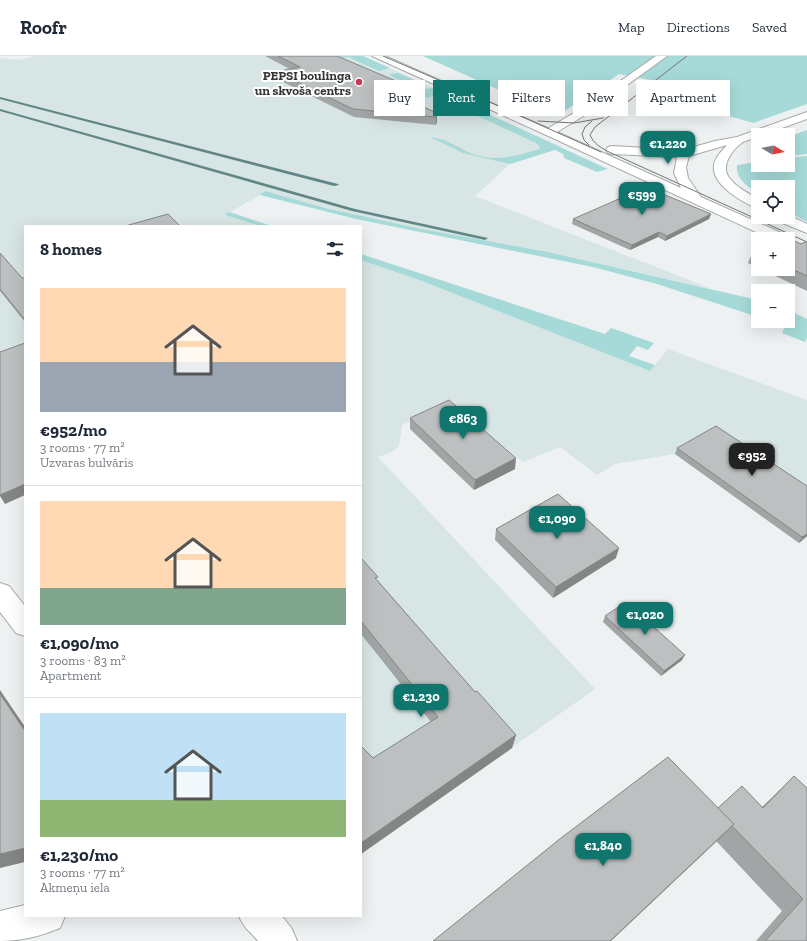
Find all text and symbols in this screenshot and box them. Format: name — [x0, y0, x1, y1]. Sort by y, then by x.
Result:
text: Roofr — [20, 16, 67, 39]
text: Map — [618, 19, 645, 36]
text: Directions — [667, 19, 730, 36]
text: Saved — [752, 19, 787, 36]
place label: PEPSI boulinga un skvoša centrs — [255, 68, 351, 98]
marker: PEPSI boulinga un skvoša centrs — [354, 77, 364, 87]
chip: Buy — [374, 80, 425, 116]
chip: Rent — [433, 80, 490, 116]
chip: Filters — [498, 80, 565, 116]
chip: New — [573, 80, 628, 116]
chip: Apartment — [636, 80, 730, 116]
north arrow — [751, 128, 795, 172]
map controls — [751, 128, 795, 328]
pin: €1,220 — [635, 131, 701, 165]
text: €1,220 — [649, 136, 687, 151]
button: locate — [751, 180, 795, 224]
pin: €599 — [618, 182, 666, 216]
text: €599 — [628, 187, 656, 202]
button: + — [751, 232, 795, 276]
icon: filters — [324, 238, 346, 260]
text: 8 homes — [40, 239, 102, 259]
button: − — [751, 284, 795, 328]
icon: home — [157, 314, 229, 386]
pin: €863 — [439, 406, 487, 440]
text: €863 — [449, 411, 477, 426]
text: €952/mo — [40, 420, 107, 440]
text: 3 rooms · 77 m² — [40, 440, 125, 455]
pin: €952 — [728, 443, 776, 477]
text: €952 — [738, 448, 766, 463]
text: Uzvaras bulvāris — [40, 455, 133, 470]
pin: €1,090 — [524, 506, 590, 540]
text: €1,090 — [538, 511, 576, 526]
icon: home — [157, 527, 229, 599]
pin: €1,020 — [612, 602, 678, 636]
text: €1,020 — [626, 607, 664, 622]
text: €1,090/mo — [40, 633, 119, 653]
text: 3 rooms · 83 m² — [40, 653, 126, 668]
text: Apartment — [40, 668, 102, 683]
pin: €1,230 — [388, 684, 454, 718]
text: €1,230 — [402, 689, 440, 704]
icon: home — [157, 739, 229, 811]
pin: €1,840 — [570, 833, 636, 867]
text: €1,840 — [584, 838, 622, 853]
text: €1,230/mo — [40, 845, 118, 865]
text: 3 rooms · 77 m² — [40, 865, 125, 880]
text: Akmeņu iela — [40, 880, 110, 895]

